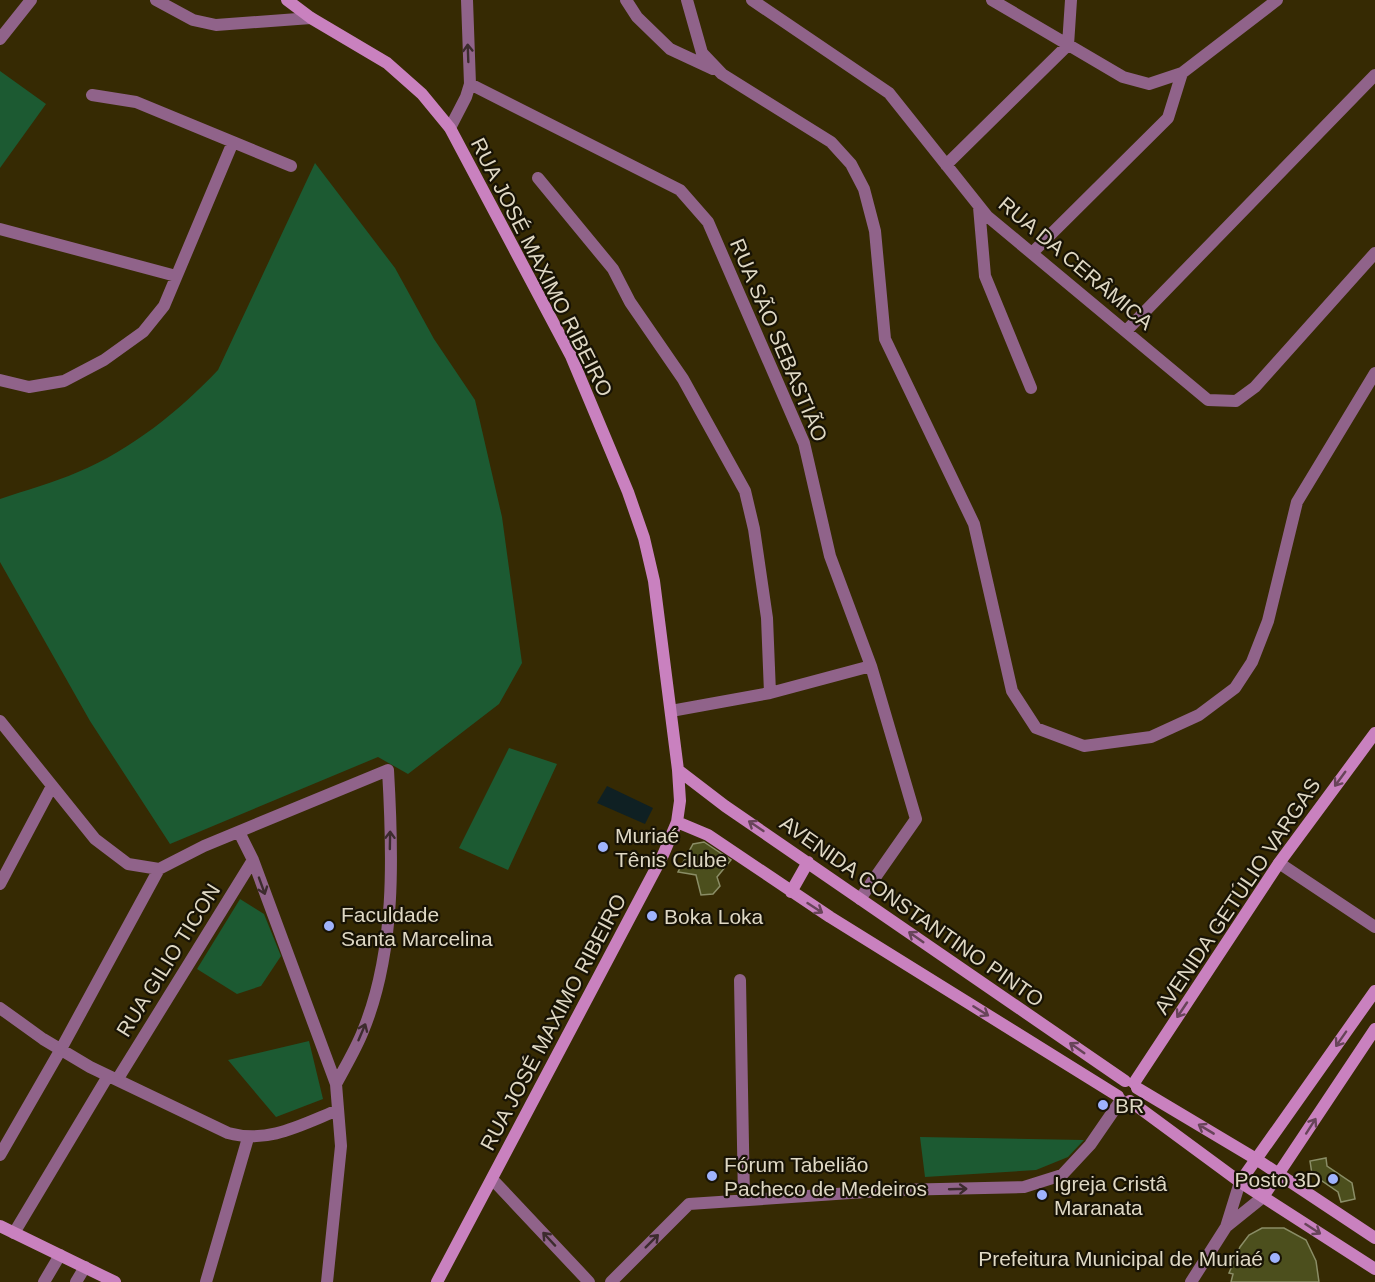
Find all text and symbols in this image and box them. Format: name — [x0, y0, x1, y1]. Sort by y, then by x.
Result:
one-way arrow — [463, 44, 474, 64]
street label: RUA JOSÉ MAXIMO RIBEIRO — [467, 134, 617, 400]
street label: RUA DA CERÂMICA — [994, 192, 1158, 334]
street label: RUA SÃO SEBASTIÃO — [726, 235, 832, 445]
one-way arrow — [1334, 771, 1346, 787]
street label: AVENIDA GETÚLIO VARGAS — [1149, 774, 1325, 1018]
street label: AVENIDA CONSTANTINO PINTO — [776, 811, 1048, 1011]
one-way arrow — [747, 820, 764, 833]
place label: Muriaé Tênis Clube — [615, 824, 727, 871]
one-way arrow — [384, 831, 396, 851]
marker: Muriaé Tênis Clube — [596, 840, 610, 854]
one-way arrow — [257, 876, 268, 894]
street label: RUA GILIO TICON — [112, 879, 224, 1041]
street label: RUA JOSÉ MAXIMO RIBEIRO — [475, 890, 631, 1154]
one-way arrow — [807, 902, 823, 914]
place label: Faculdade Santa Marcelina — [341, 903, 493, 950]
place label: Boka Loka — [664, 905, 764, 928]
marker: Boka Loka — [645, 909, 659, 923]
marker: Faculdade Santa Marcelina — [322, 919, 336, 933]
one-way arrow — [909, 931, 925, 943]
one-way arrow — [1176, 1001, 1189, 1018]
one-way arrow — [972, 1006, 989, 1018]
one-way arrow — [357, 1023, 368, 1041]
one-way arrow — [1335, 1030, 1347, 1046]
one-way arrow — [1069, 1042, 1085, 1054]
place label: BR — [1115, 1094, 1144, 1117]
marker: BR — [1096, 1098, 1110, 1112]
one-way arrow — [1305, 1119, 1317, 1135]
one-way arrow — [1198, 1123, 1215, 1135]
place label: Fórum Tabelião Pacheco de Medeiros — [724, 1153, 927, 1200]
place label: Posto 3D — [1235, 1168, 1321, 1191]
marker: Fórum Tabelião Pacheco de Medeiros — [705, 1169, 719, 1183]
place label: Igreja Cristâ Maranata — [1054, 1172, 1168, 1219]
marker: Posto 3D — [1326, 1172, 1340, 1186]
one-way arrow — [947, 1184, 967, 1195]
marker: Igreja Cristâ Maranata — [1035, 1188, 1049, 1202]
one-way arrow — [1304, 1222, 1321, 1235]
one-way arrow — [542, 1232, 556, 1247]
one-way arrow — [645, 1234, 660, 1248]
place label: Prefeitura Municipal de Muriaé — [978, 1247, 1263, 1270]
marker: Prefeitura Municipal de Muriaé — [1268, 1251, 1282, 1265]

